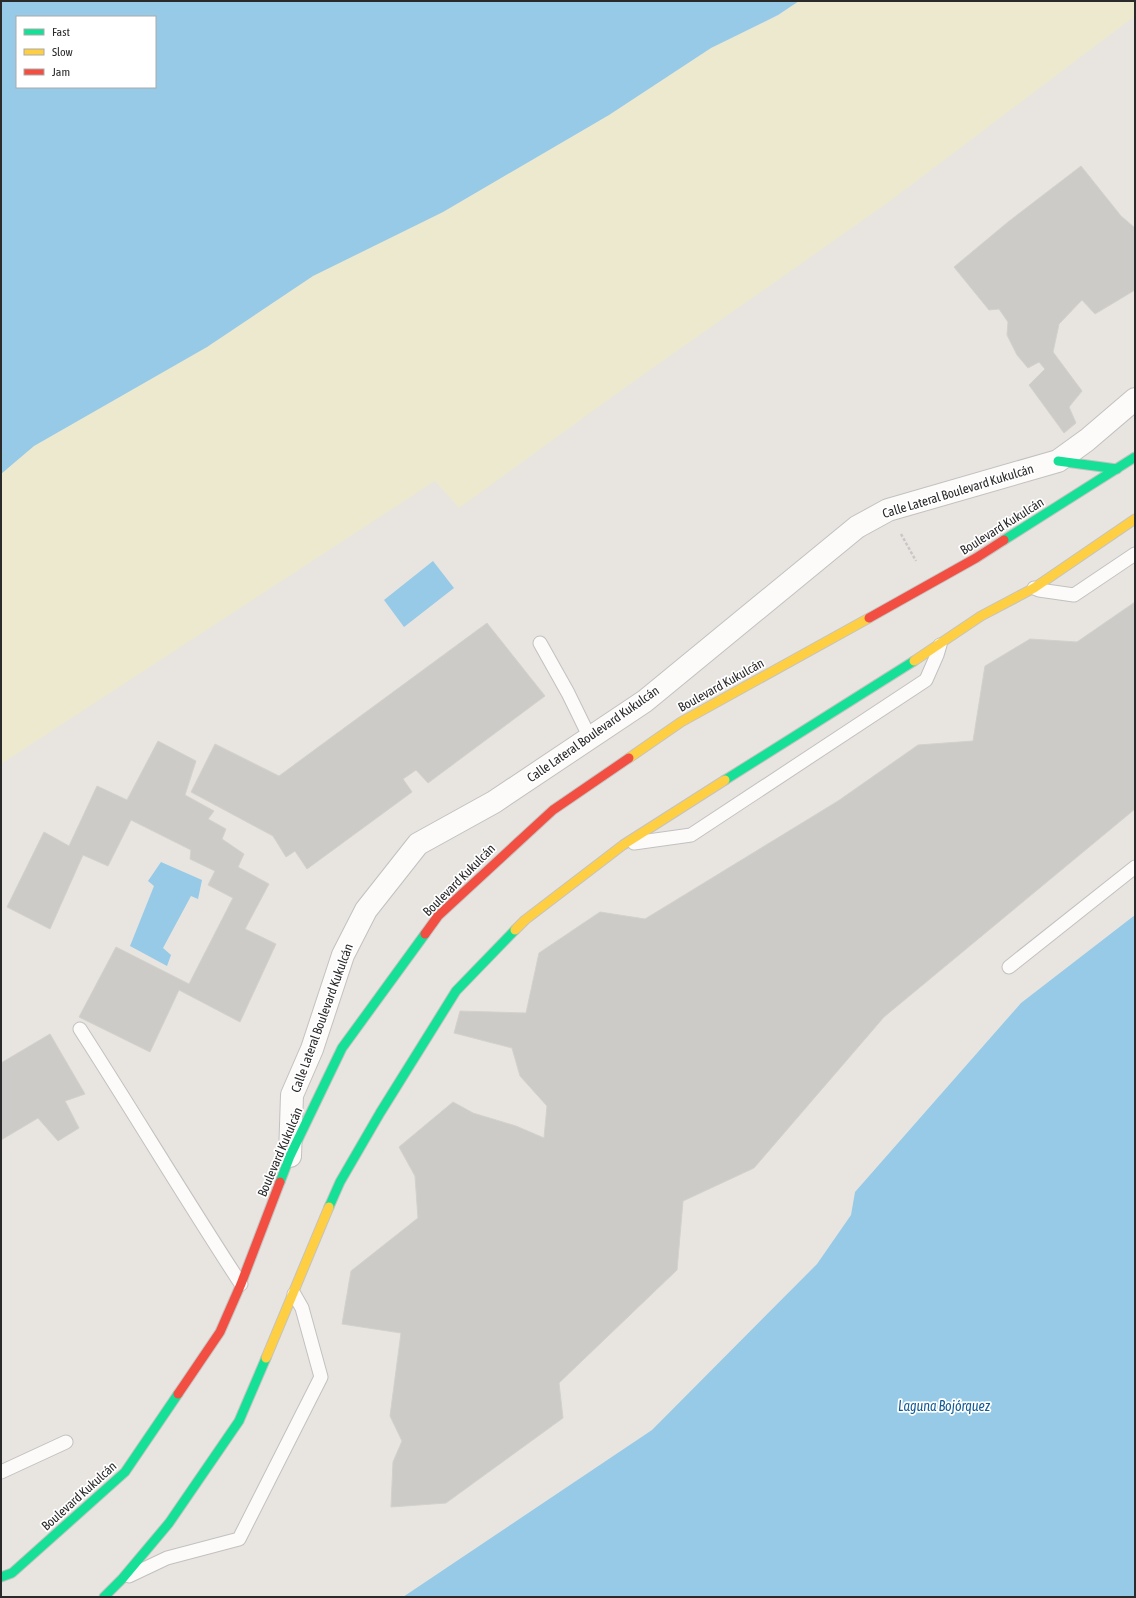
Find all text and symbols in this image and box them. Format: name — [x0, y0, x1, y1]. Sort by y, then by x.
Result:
legend — [16, 16, 156, 88]
text: Fast — [52, 25, 70, 39]
text: Slow — [52, 45, 73, 59]
text: Jam — [52, 65, 70, 79]
street label: Calle Lateral Boulevard Kukulcán — [881, 461, 1035, 521]
street label: Boulevard Kukulcán — [957, 494, 1047, 558]
street label: Boulevard Kukulcán — [676, 655, 766, 715]
street label: Calle Lateral Boulevard Kukulcán — [524, 683, 662, 785]
street label: Boulevard Kukulcán — [420, 841, 498, 919]
street label: Calle Lateral Boulevard Kukulcán — [288, 941, 356, 1095]
street label: Boulevard Kukulcán — [254, 1105, 306, 1199]
water label: Laguna Bojórquez — [898, 1398, 991, 1414]
street label: Boulevard Kukulcán — [38, 1458, 120, 1534]

